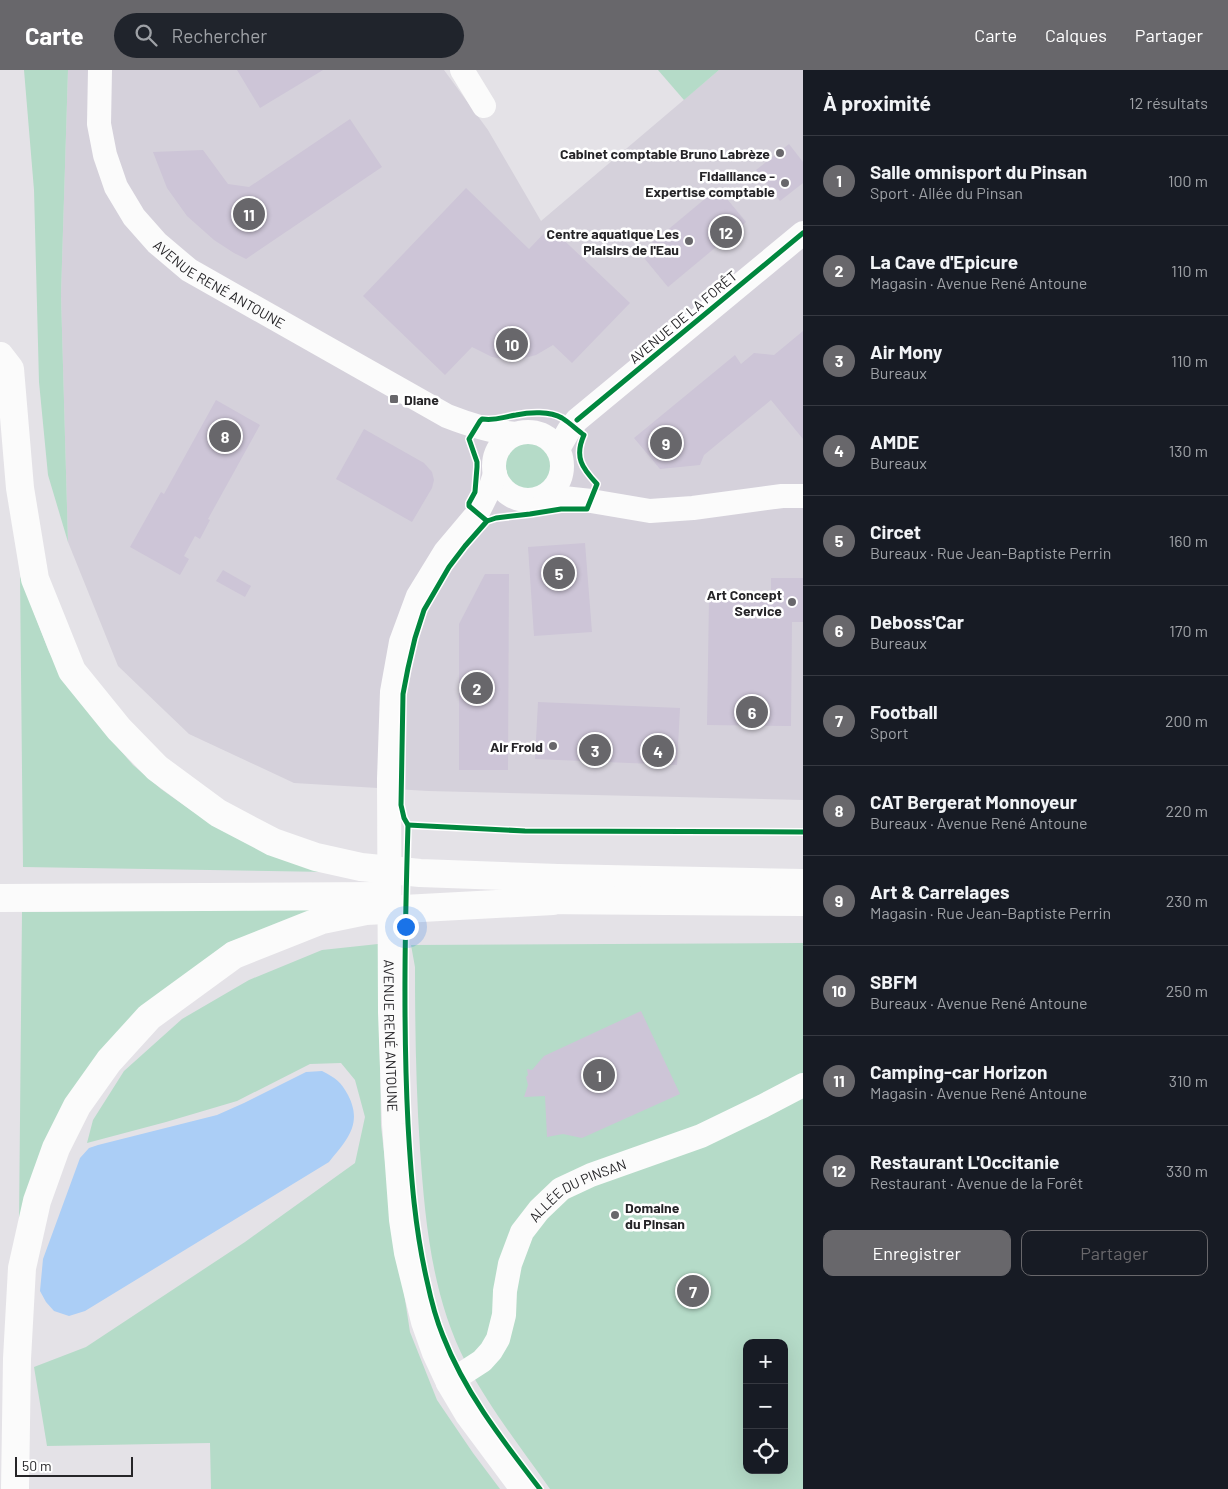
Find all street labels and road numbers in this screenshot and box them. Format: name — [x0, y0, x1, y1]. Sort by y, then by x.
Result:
street label: AVENUE RENÉ ANTOUNE — [150, 236, 288, 331]
street label: AVENUE DE LA FORÊT — [626, 267, 740, 367]
street label: AVENUE RENÉ ANTOUNE — [381, 959, 402, 1112]
street label: ALLÉE DU PINSAN — [525, 1155, 628, 1225]

